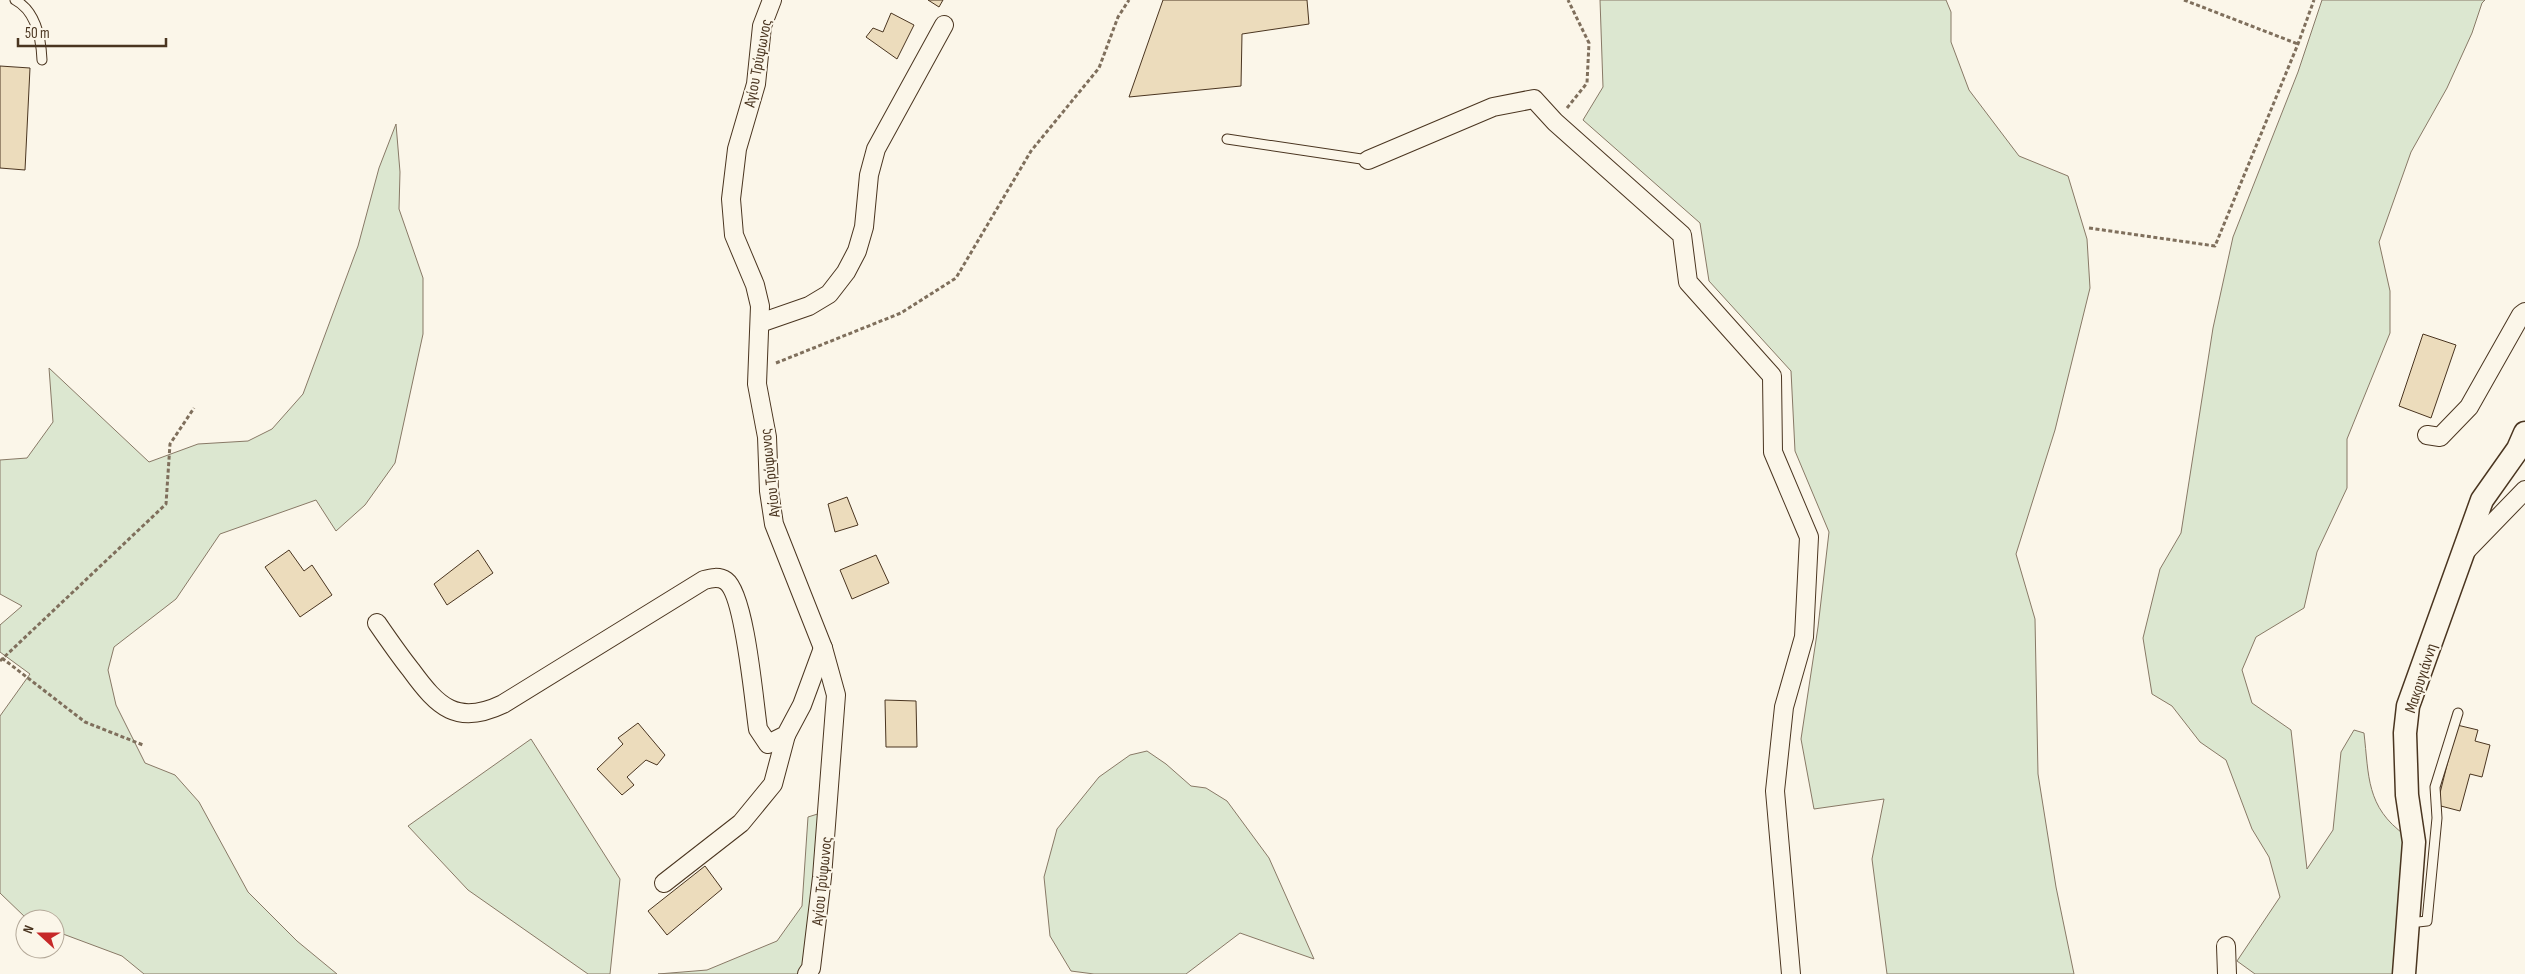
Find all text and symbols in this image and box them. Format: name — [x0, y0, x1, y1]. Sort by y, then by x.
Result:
scale bar — [18, 15, 165, 47]
street label: Αγίου Τρύφωνος — [740, 18, 776, 110]
text: 50 m — [25, 24, 50, 43]
street label: Αγίου Τρύφωνος — [756, 427, 785, 519]
street label: Μακρυγιάννη — [2401, 641, 2442, 716]
street label: Αγίου Τρύφωνος — [808, 836, 837, 928]
north arrow — [15, 909, 65, 959]
text: N — [19, 923, 38, 936]

